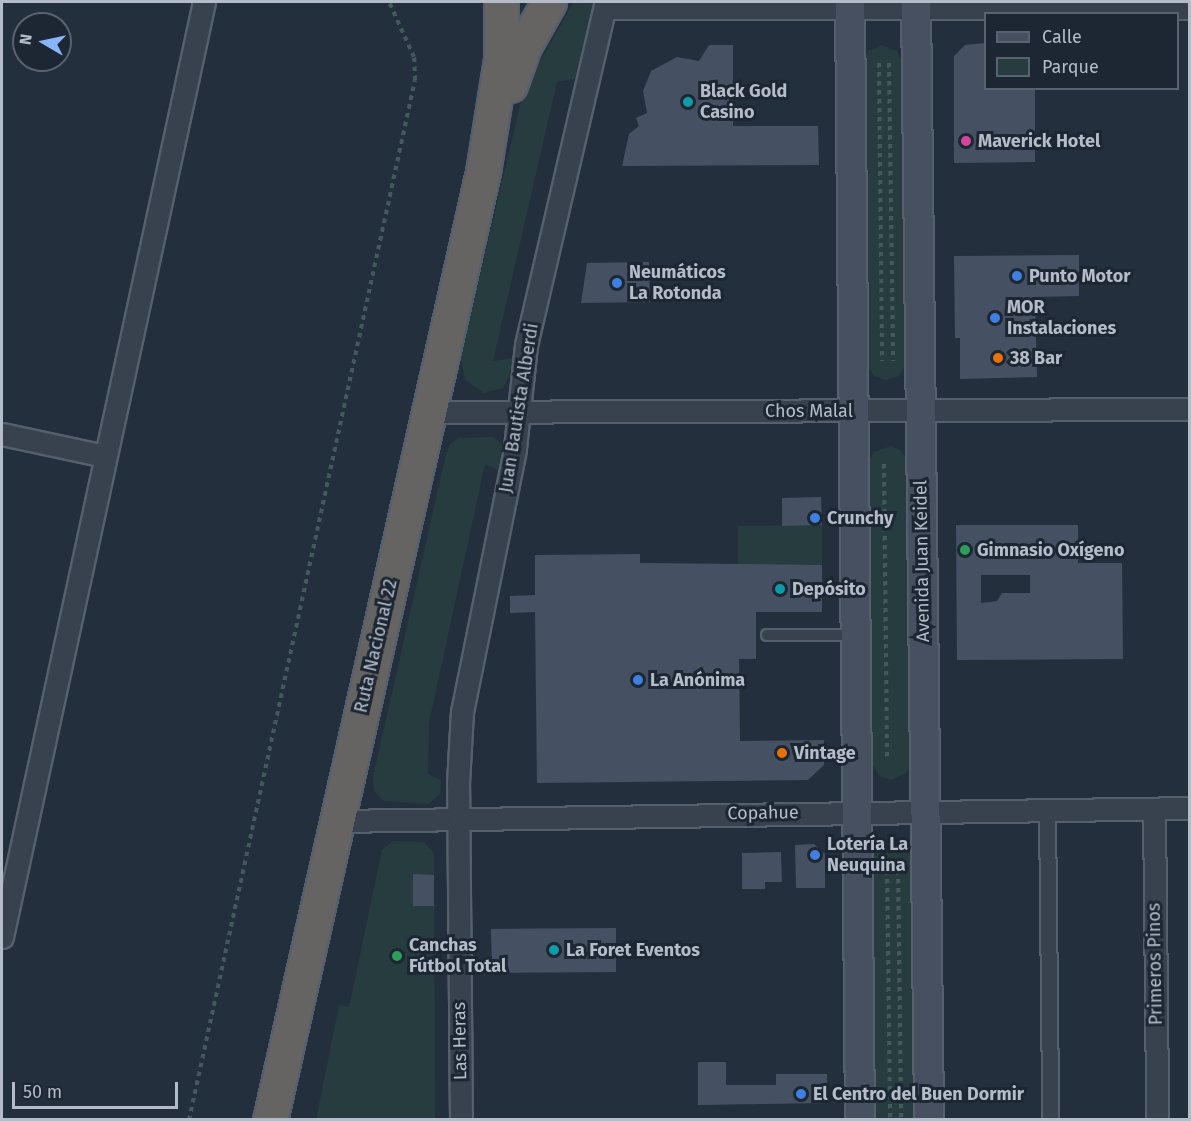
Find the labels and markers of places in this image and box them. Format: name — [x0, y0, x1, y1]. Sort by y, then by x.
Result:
place label: Black Gold Casino — [700, 81, 787, 124]
marker: Black Gold Casino — [681, 95, 695, 109]
place label: Maverick Hotel — [978, 130, 1100, 152]
marker: Maverick Hotel — [959, 134, 973, 148]
place label: Neumáticos La Rotonda — [629, 262, 726, 304]
place label: Punto Motor — [1029, 265, 1130, 287]
marker: Punto Motor — [1010, 269, 1024, 283]
marker: Neumáticos La Rotonda — [610, 276, 624, 290]
place label: MOR Instalaciones — [1007, 297, 1116, 340]
marker: MOR Instalaciones — [988, 311, 1002, 325]
place label: 38 Bar — [1010, 347, 1062, 369]
marker: 38 Bar — [991, 351, 1005, 365]
place label: Crunchy — [827, 507, 893, 529]
marker: Crunchy — [808, 511, 822, 525]
place label: Gimnasio Oxígeno — [977, 539, 1124, 561]
marker: Gimnasio Oxígeno — [958, 543, 972, 557]
place label: Depósito — [792, 578, 866, 600]
marker: Depósito — [773, 582, 787, 596]
place label: La Anónima — [650, 669, 745, 691]
marker: La Anónima — [631, 673, 645, 687]
place label: Vintage — [794, 742, 856, 764]
marker: Vintage — [775, 746, 789, 760]
place label: Lotería La Neuquina — [827, 834, 908, 876]
marker: Lotería La Neuquina — [808, 848, 822, 862]
place label: Canchas Fútbol Total — [409, 935, 506, 978]
place label: La Foret Eventos — [566, 939, 700, 961]
marker: La Foret Eventos — [547, 943, 561, 957]
marker: Canchas Fútbol Total — [390, 949, 404, 963]
place label: El Centro del Buen Dormir — [813, 1083, 1024, 1105]
marker: El Centro del Buen Dormir — [794, 1087, 808, 1101]

